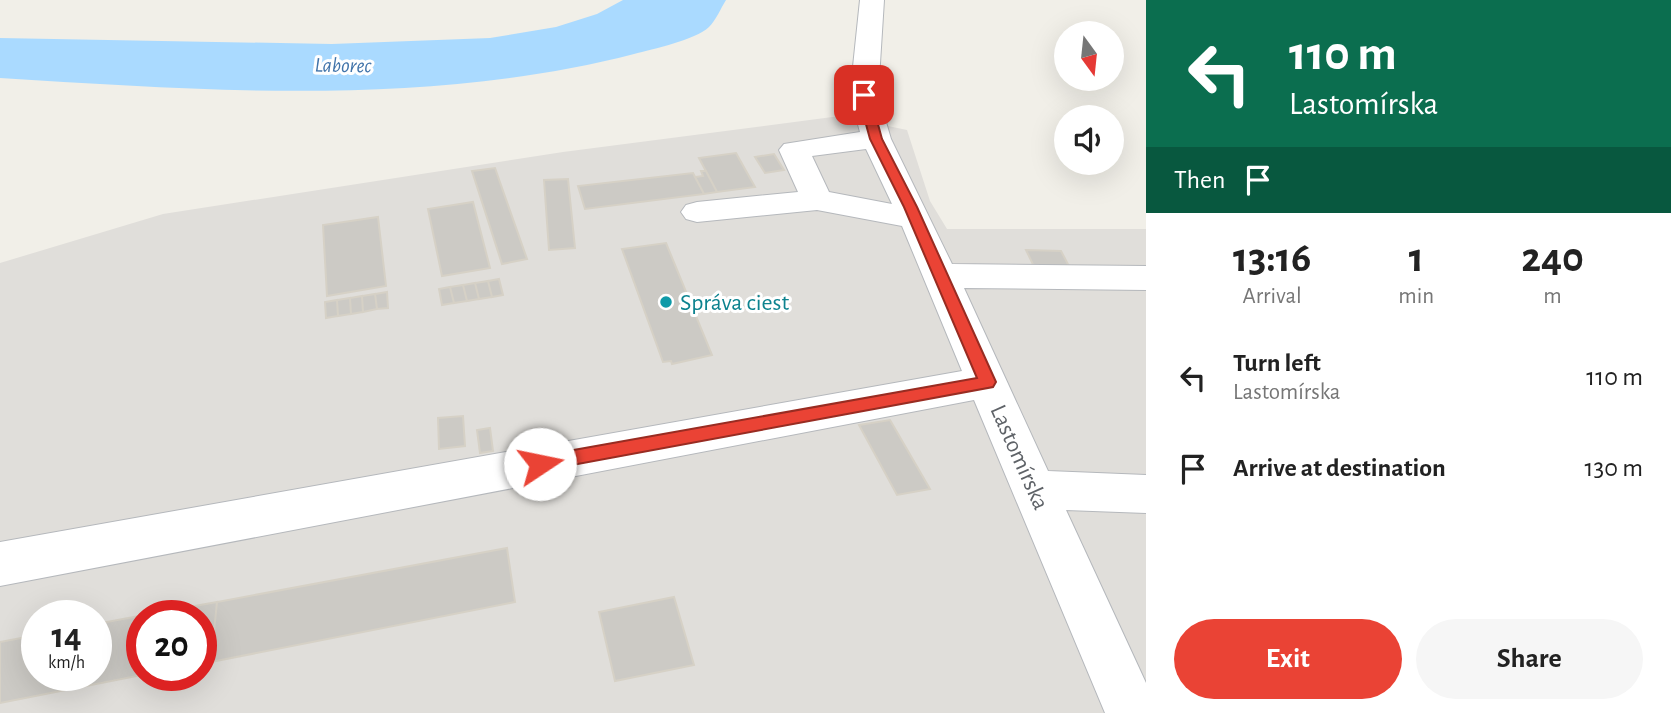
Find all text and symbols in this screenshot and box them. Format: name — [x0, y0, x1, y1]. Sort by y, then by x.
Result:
north arrow — [1054, 21, 1124, 91]
map controls — [1054, 21, 1124, 175]
icon: left — [1174, 28, 1265, 119]
text: 110 m — [1289, 30, 1397, 79]
water label: Laborec — [314, 55, 373, 77]
pin — [834, 65, 894, 125]
icon: arrive — [845, 76, 883, 114]
text: Lastomírska — [1289, 88, 1438, 120]
button: sound — [1054, 105, 1124, 175]
icon: arrive — [1239, 161, 1277, 199]
text: Then — [1174, 167, 1225, 193]
text: 13:16 — [1233, 237, 1311, 279]
text: 1 — [1409, 237, 1424, 279]
text: 240 — [1521, 237, 1584, 279]
text: Arrival — [1243, 285, 1302, 308]
text: min — [1398, 285, 1434, 308]
text: m — [1543, 285, 1562, 308]
place label: Správa ciest — [680, 291, 789, 315]
marker: Správa ciest — [658, 294, 674, 310]
text: Turn left — [1233, 350, 1321, 376]
icon: left — [1174, 359, 1212, 397]
text: 110 m — [1586, 364, 1643, 390]
text: Lastomírska — [1233, 381, 1340, 404]
street label: Lastomírska — [985, 401, 1053, 513]
position arrow — [503, 427, 577, 501]
icon: arrive — [1174, 450, 1212, 488]
text: Arrive at destination — [1233, 455, 1446, 481]
text: 130 m — [1585, 455, 1643, 481]
speed limit sign: 20 — [126, 600, 217, 691]
text: 14 — [51, 619, 82, 654]
button: Exit — [1174, 619, 1402, 699]
button: Share — [1416, 619, 1643, 699]
text: km/h — [48, 654, 85, 672]

